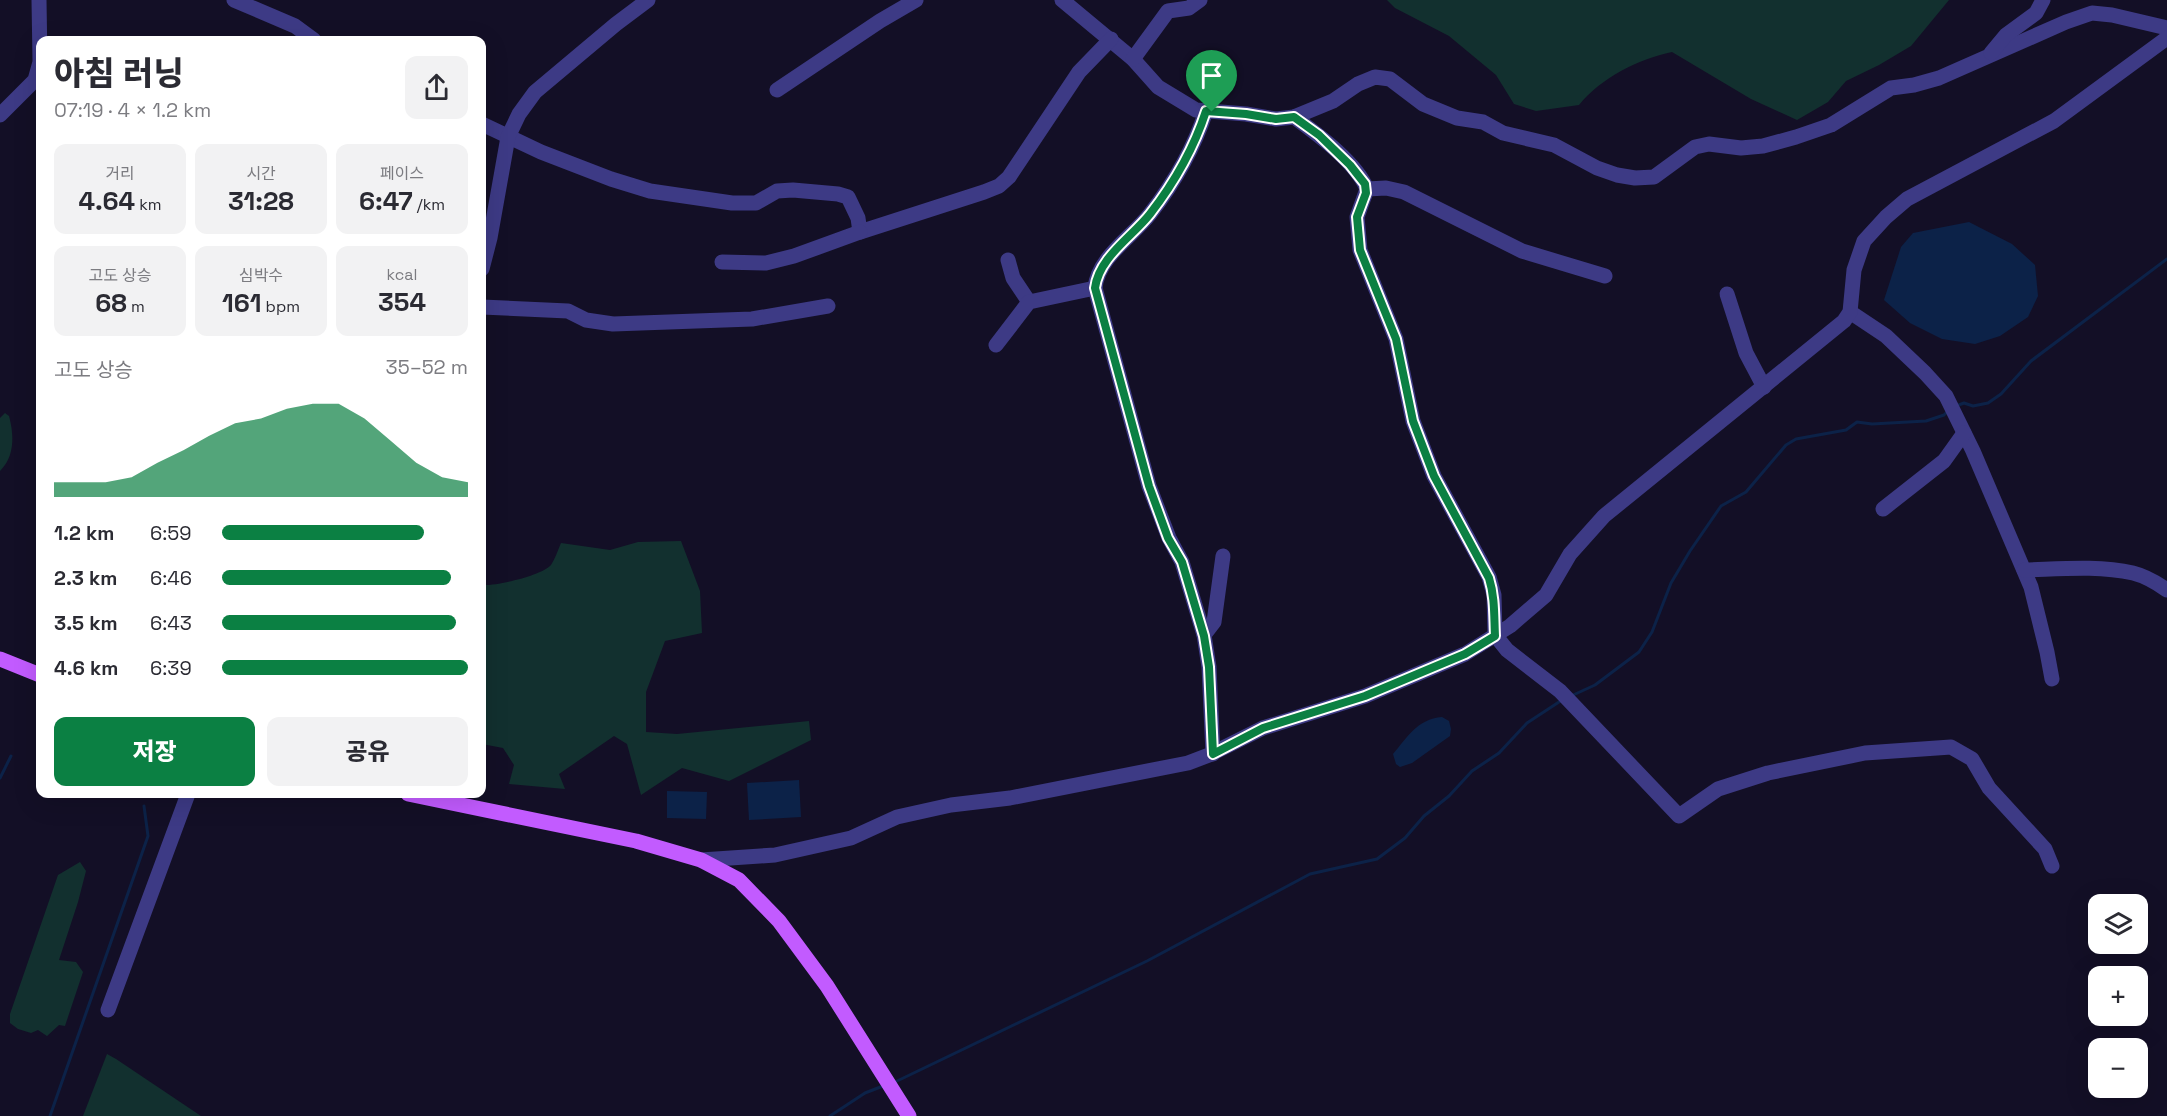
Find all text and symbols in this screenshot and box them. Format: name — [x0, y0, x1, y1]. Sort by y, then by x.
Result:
pin — [1186, 50, 1237, 112]
text: 아침 러닝 — [54, 53, 184, 95]
button: share — [405, 56, 468, 119]
icon: arrive — [1195, 59, 1228, 92]
text: 07:19 · 4 × 1.2 km — [54, 97, 211, 123]
text: 거리 — [105, 163, 135, 184]
text: 시간 — [246, 163, 276, 184]
text: 페이스 — [380, 163, 424, 184]
text: 4.64 — [78, 184, 135, 218]
text: 31:28 — [228, 184, 294, 218]
text: 6:47 — [359, 184, 413, 218]
text: km — [135, 194, 162, 215]
text: /km — [413, 194, 445, 215]
text: kcal — [387, 264, 417, 285]
text: 고도 상승 — [89, 265, 152, 286]
text: 심박수 — [239, 265, 283, 286]
text: 354 — [378, 285, 426, 319]
text: 68 — [95, 286, 127, 320]
text: 161 — [222, 286, 261, 320]
text: m — [127, 296, 145, 317]
text: bpm — [261, 296, 300, 317]
text: 35–52 m — [386, 354, 468, 380]
text: 고도 상승 — [54, 357, 133, 383]
text: 1.2 km — [54, 520, 114, 546]
text: 6:59 — [150, 520, 192, 546]
text: 2.3 km — [54, 565, 117, 591]
text: 6:46 — [150, 565, 192, 591]
text: 3.5 km — [54, 610, 118, 636]
text: 6:43 — [150, 610, 192, 636]
text: 4.6 km — [54, 655, 118, 681]
text: 6:39 — [150, 655, 192, 681]
button: 저장 — [54, 717, 255, 786]
button: 공유 — [267, 717, 468, 786]
map controls — [2088, 894, 2148, 1098]
button: layers — [2088, 894, 2148, 954]
button: + — [2088, 966, 2148, 1026]
button: − — [2088, 1038, 2148, 1098]

